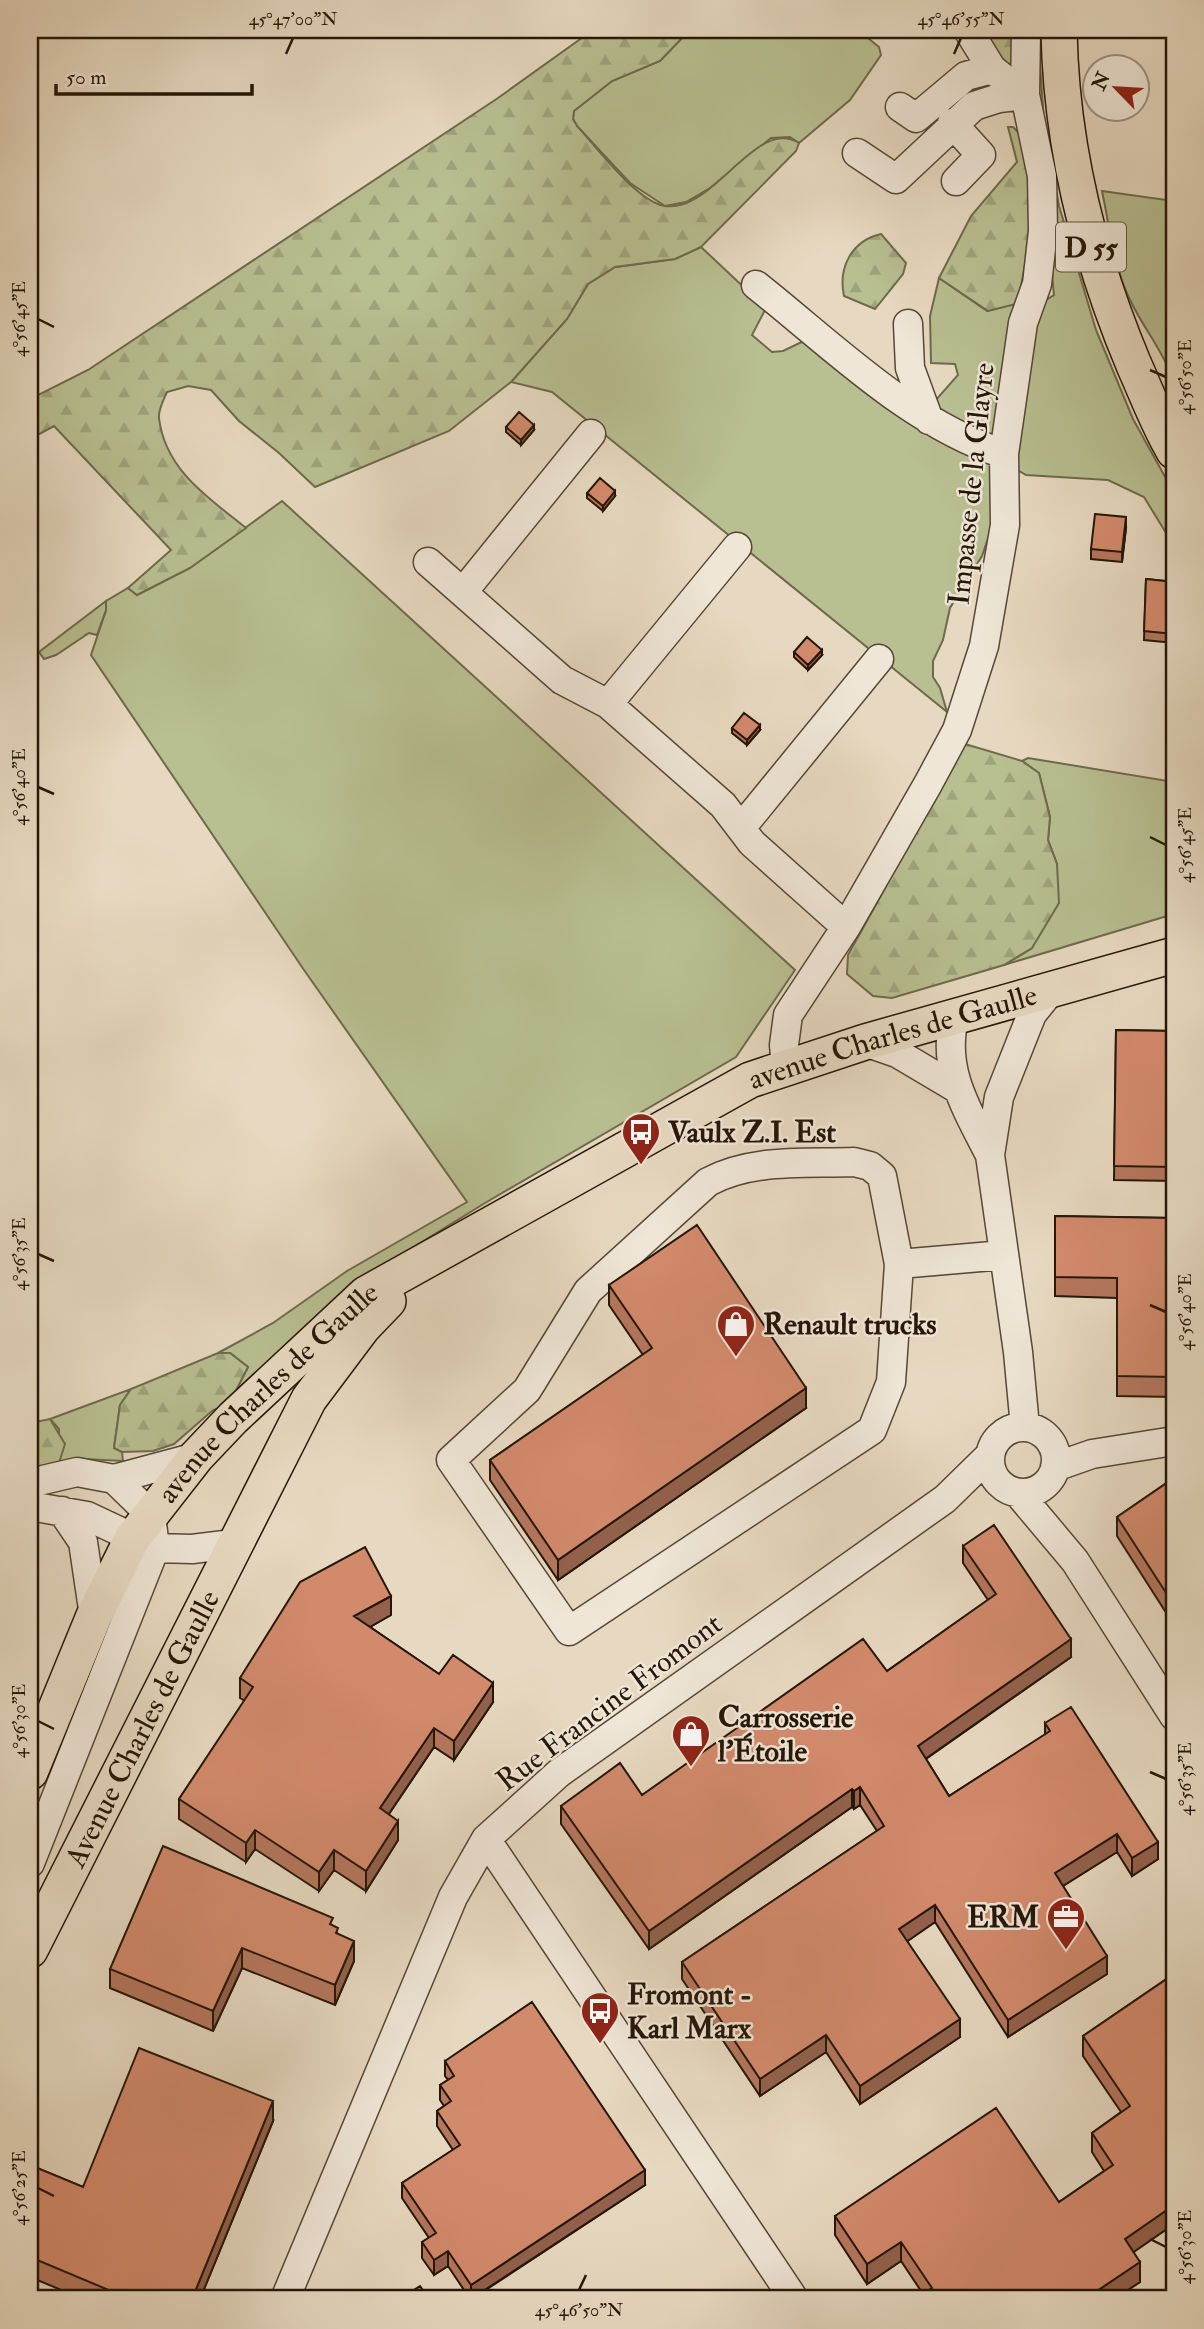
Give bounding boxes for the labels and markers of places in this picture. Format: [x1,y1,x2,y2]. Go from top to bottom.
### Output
bus stop icon: Vaulx Z.I. Est [620,1111,662,1166]
place label: Vaulx Z.I. Est [667,1114,836,1151]
shop icon: Renault trucks [715,1303,757,1358]
place label: Renault trucks [763,1306,937,1343]
place label: Carrosserie l'Étoile [717,1699,854,1770]
shop icon: Carrosserie l'Étoile [670,1713,712,1768]
office icon: ERM [1045,1896,1087,1951]
place label: ERM [967,1899,1039,1936]
place label: Fromont - Karl Marx [627,1976,752,2047]
bus stop icon: Fromont - Karl Marx [579,1990,621,2045]

